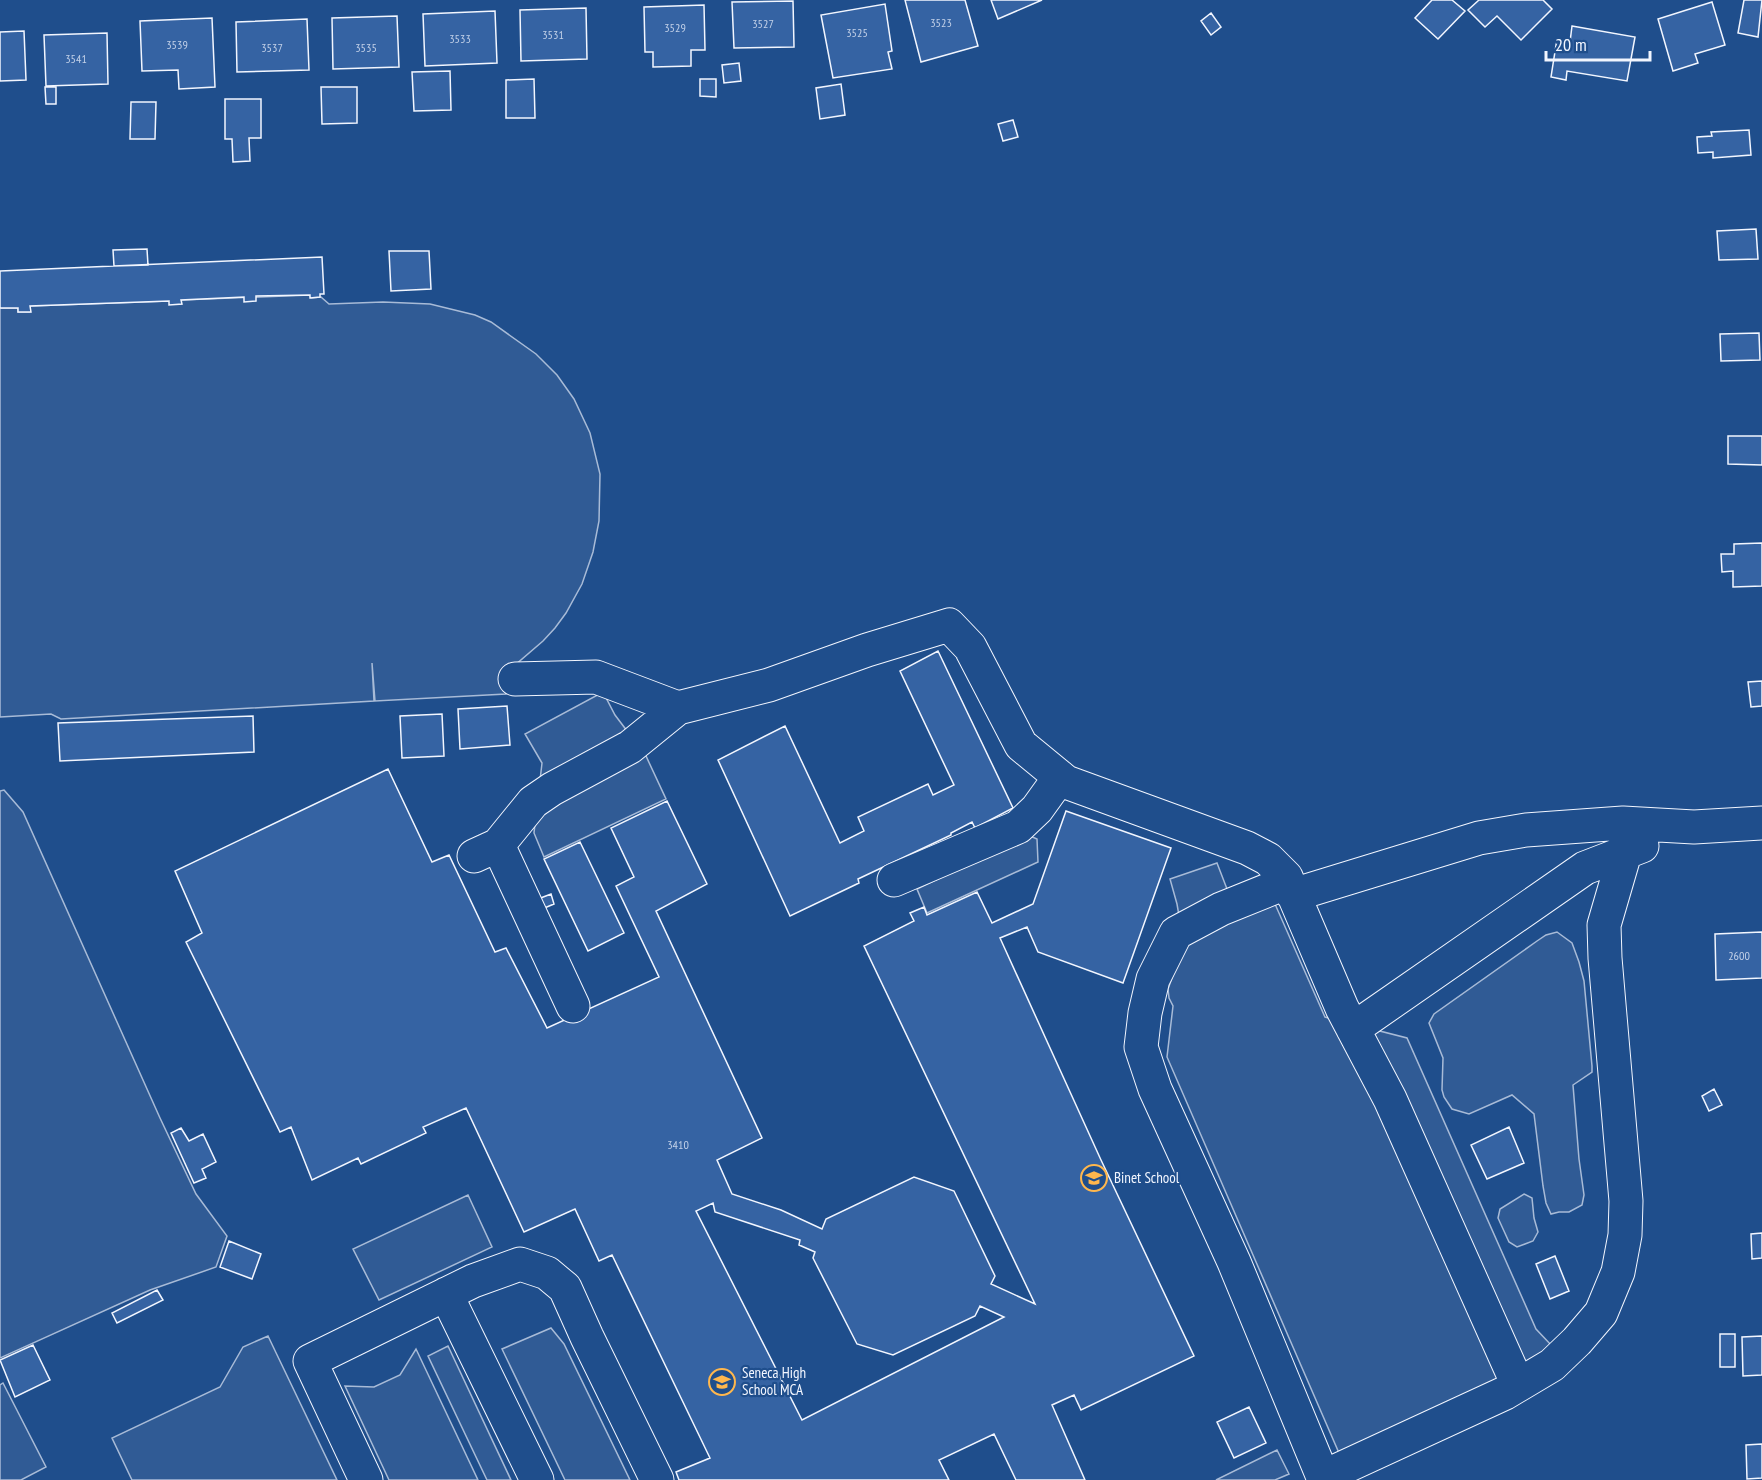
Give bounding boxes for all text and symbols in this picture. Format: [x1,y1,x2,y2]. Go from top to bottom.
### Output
house number: 3523 [930,15,952,30]
house number: 3527 [752,16,774,31]
house number: 3529 [664,20,686,35]
scale bar [1546,24,1650,62]
house number: 3525 [846,25,868,40]
house number: 3531 [542,27,564,42]
house number: 3533 [449,31,471,46]
text: 20 m [1555,33,1587,56]
house number: 3539 [166,37,188,52]
house number: 3537 [261,40,283,55]
house number: 3535 [355,40,377,55]
house number: 3541 [65,51,87,66]
house number: 2600 [1728,948,1750,963]
house number: 3410 [667,1137,689,1152]
school or university icon: Binet School [1079,1163,1109,1193]
place label: Binet School [1114,1168,1180,1187]
place label: Seneca High School MCA [742,1363,806,1399]
school or university icon: Seneca High School MCA [707,1367,737,1397]

